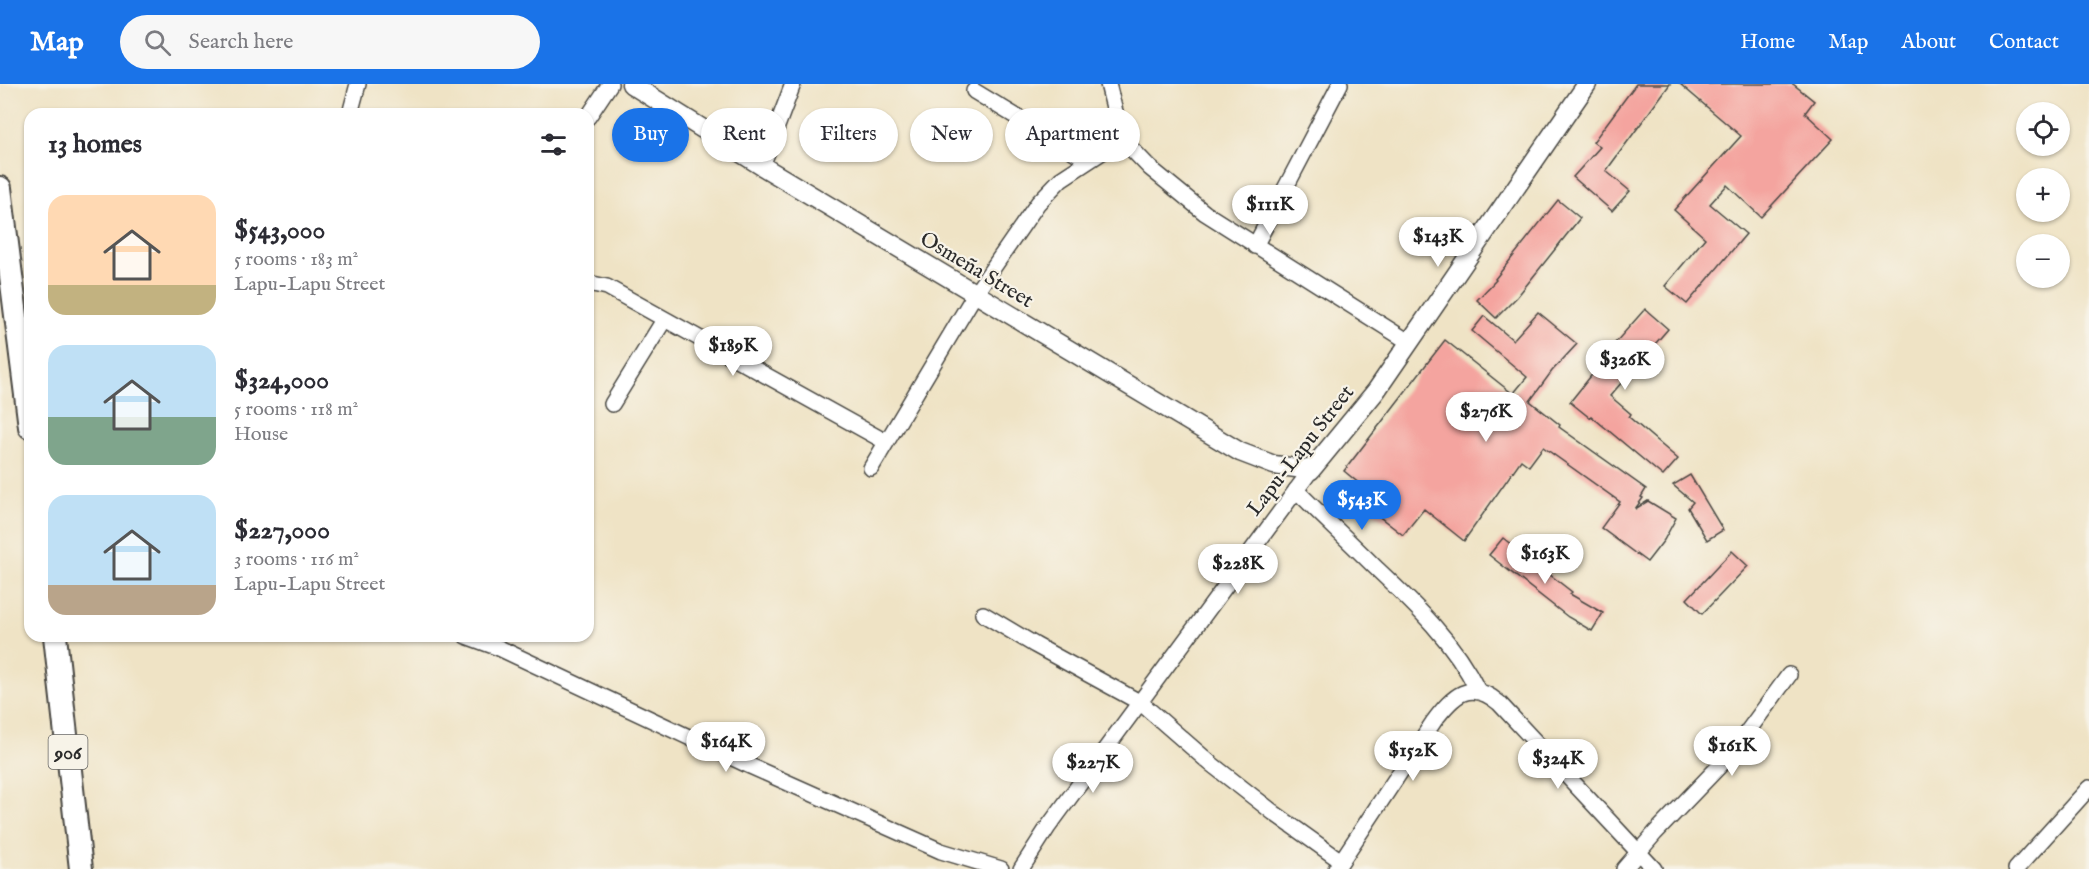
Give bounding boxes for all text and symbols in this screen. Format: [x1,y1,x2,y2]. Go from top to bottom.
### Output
search box [120,15,540,69]
text: Map [30,25,84,60]
icon: search [141,26,174,59]
text: Search here [189,28,293,56]
text: Home [1740,29,1795,56]
text: Map [1828,29,1868,56]
text: About [1901,29,1956,56]
text: Contact [1989,29,2059,56]
map controls [2016,102,2070,288]
button: locate [2016,102,2070,156]
chip: Buy [612,108,689,162]
chip: Rent [701,108,787,162]
chip: Filters [799,108,898,162]
chip: New [910,108,993,162]
chip: Apartment [1005,108,1140,162]
text: 13 homes [48,128,142,161]
icon: filters [537,128,570,161]
button: + [2016,168,2070,222]
pin: $111K [1228,185,1312,236]
text: $111K [1246,192,1294,217]
text: $543,000 [234,214,325,247]
pin: $143K [1396,217,1480,268]
icon: home [96,219,168,291]
text: $143K [1413,224,1463,249]
street label: Osmeña Street [915,226,1038,315]
button: − [2016,234,2070,288]
text: 5 rooms · 183 m² [234,247,358,272]
text: Lapu-Lapu Street [234,272,385,297]
pin: $189K [691,326,775,377]
text: $189K [708,333,758,358]
pin: $326K [1583,340,1667,391]
text: $326K [1600,347,1650,372]
text: $324,000 [234,364,329,397]
icon: home [96,369,168,441]
street label: Lapu-Lapu Street [1242,380,1361,522]
pin: $276K [1444,392,1528,443]
text: 5 rooms · 118 m² [234,397,358,422]
text: $276K [1460,399,1512,424]
text: House [234,422,288,447]
pin: $543K [1320,480,1404,531]
text: $543K [1337,487,1387,512]
text: $227,000 [234,514,330,547]
icon: home [96,519,168,591]
pin: $163K [1503,534,1587,585]
text: $163K [1521,541,1569,566]
pin: $228K [1196,544,1280,595]
text: 3 rooms · 116 m² [234,547,359,572]
text: $228K [1212,551,1264,576]
text: Lapu-Lapu Street [234,572,385,597]
pin: $164K [684,722,768,773]
pin: $161K [1690,726,1774,777]
text: $164K [700,729,752,754]
pin: $152K [1371,731,1455,782]
text: $161K [1708,733,1756,758]
road number: 906 [48,735,88,769]
text: $152K [1388,738,1438,763]
pin: $324K [1516,739,1600,790]
pin: $227K [1051,743,1135,794]
text: $324K [1532,746,1584,771]
text: $227K [1066,750,1120,775]

